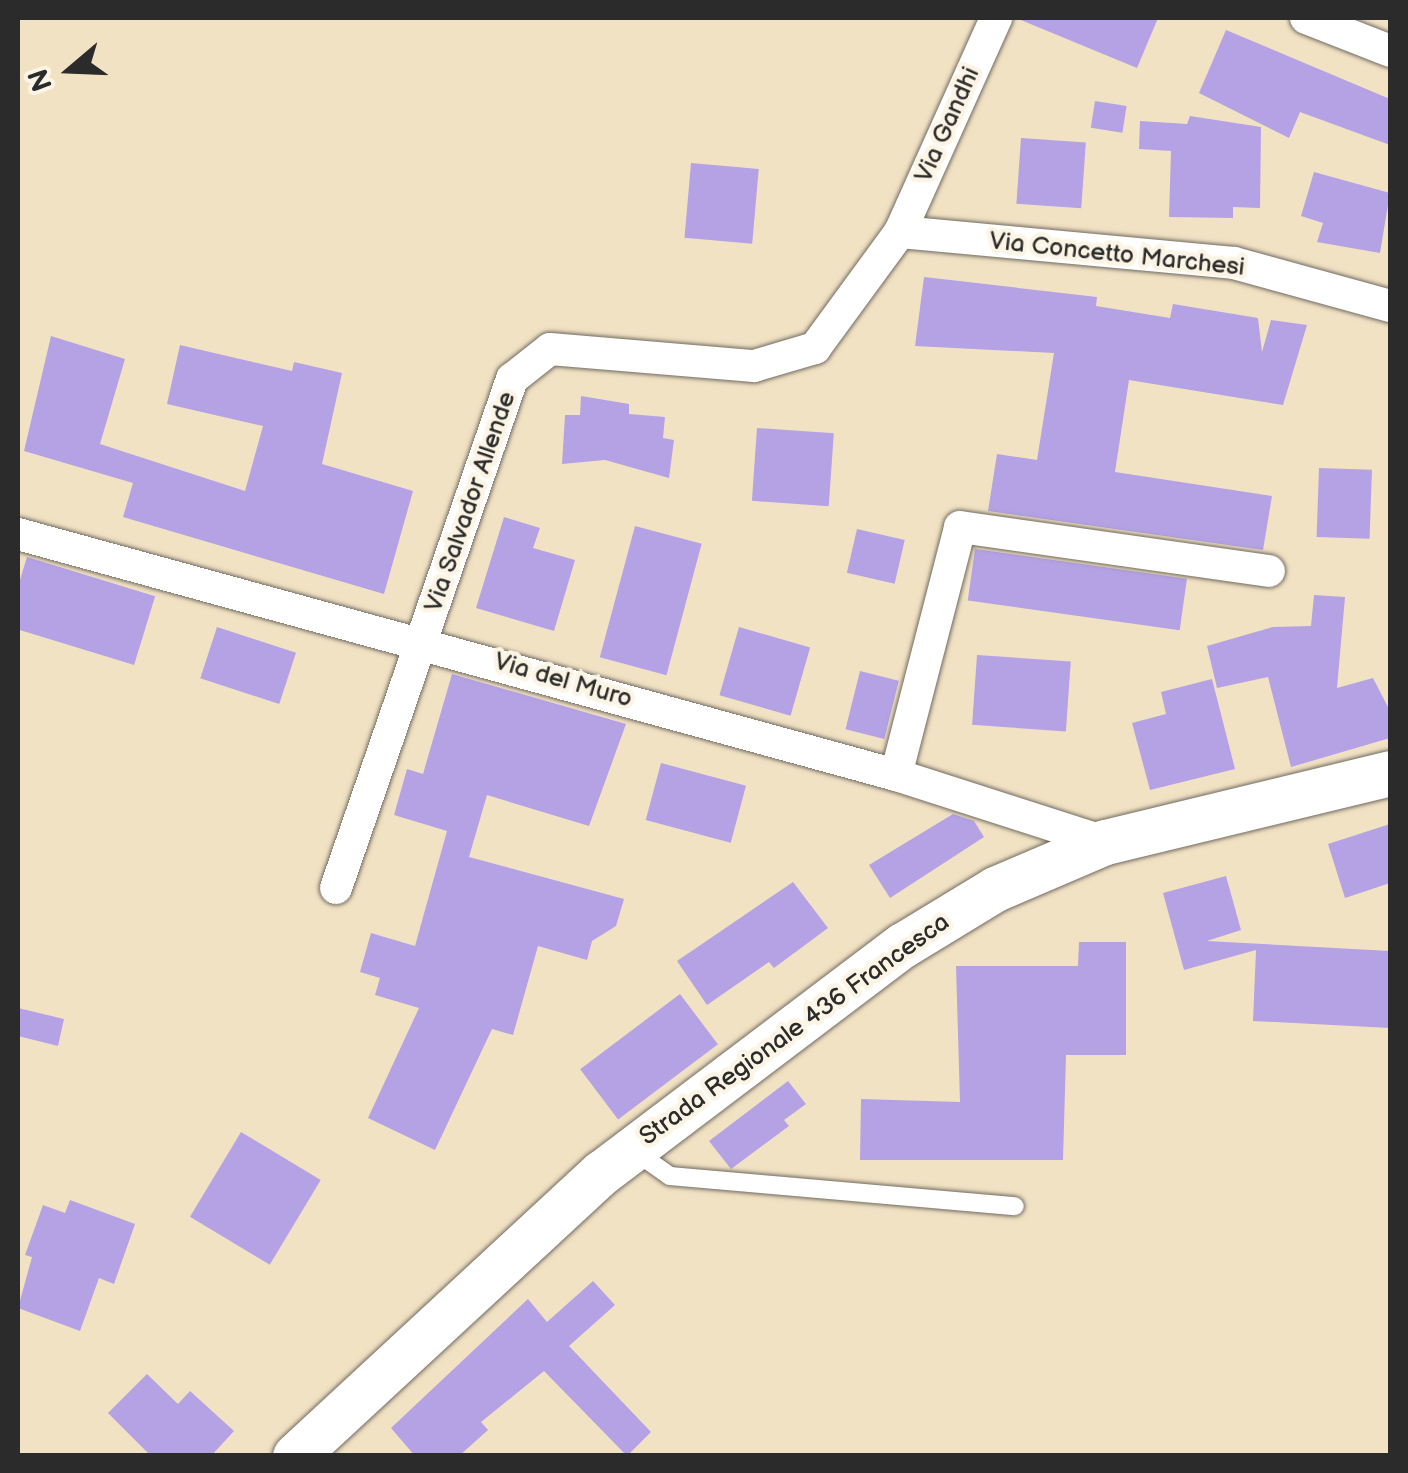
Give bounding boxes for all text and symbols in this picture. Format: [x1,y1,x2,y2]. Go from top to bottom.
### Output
north arrow [20,20,120,120]
street label: Via Gandhi [909,63,987,187]
text: N [22,65,60,95]
street label: Via Concetto Marchesi [988,227,1246,283]
street label: Via Salvador Allende [419,388,523,616]
street label: Via del Muro [491,647,635,715]
street label: Strada Regionale 436 Francesca [634,908,956,1152]

